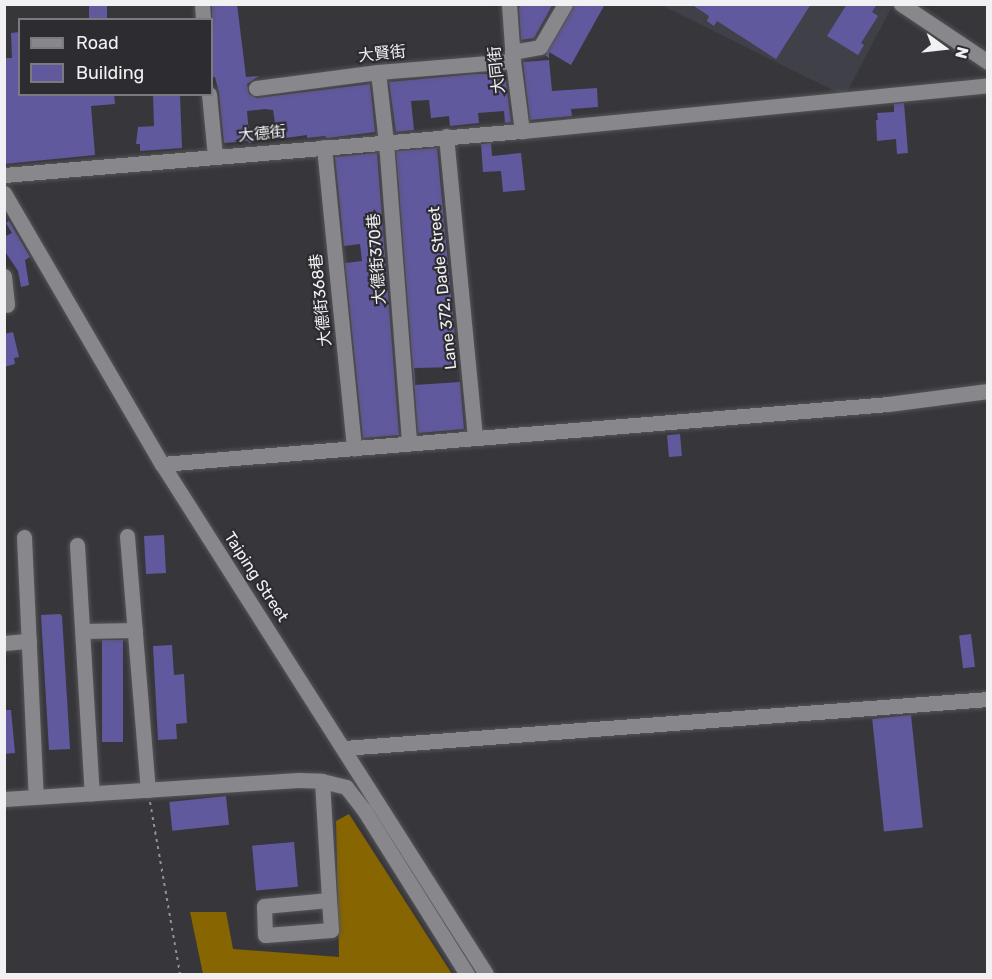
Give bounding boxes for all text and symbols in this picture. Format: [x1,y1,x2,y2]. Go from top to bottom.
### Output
legend [18,18,213,96]
north arrow [914,18,974,78]
text: Road [76,32,119,54]
street label: 大賢街 [357,42,407,66]
street label: 大同街 [485,45,509,95]
text: N [951,45,973,61]
text: Building [76,62,144,84]
street label: 大德街 [237,122,287,146]
street label: Lane 372, Dade Street [425,205,461,371]
street label: 大德街370巷 [364,212,390,306]
street label: 大德街368巷 [307,253,335,347]
street label: Taiping Street [220,528,292,626]

